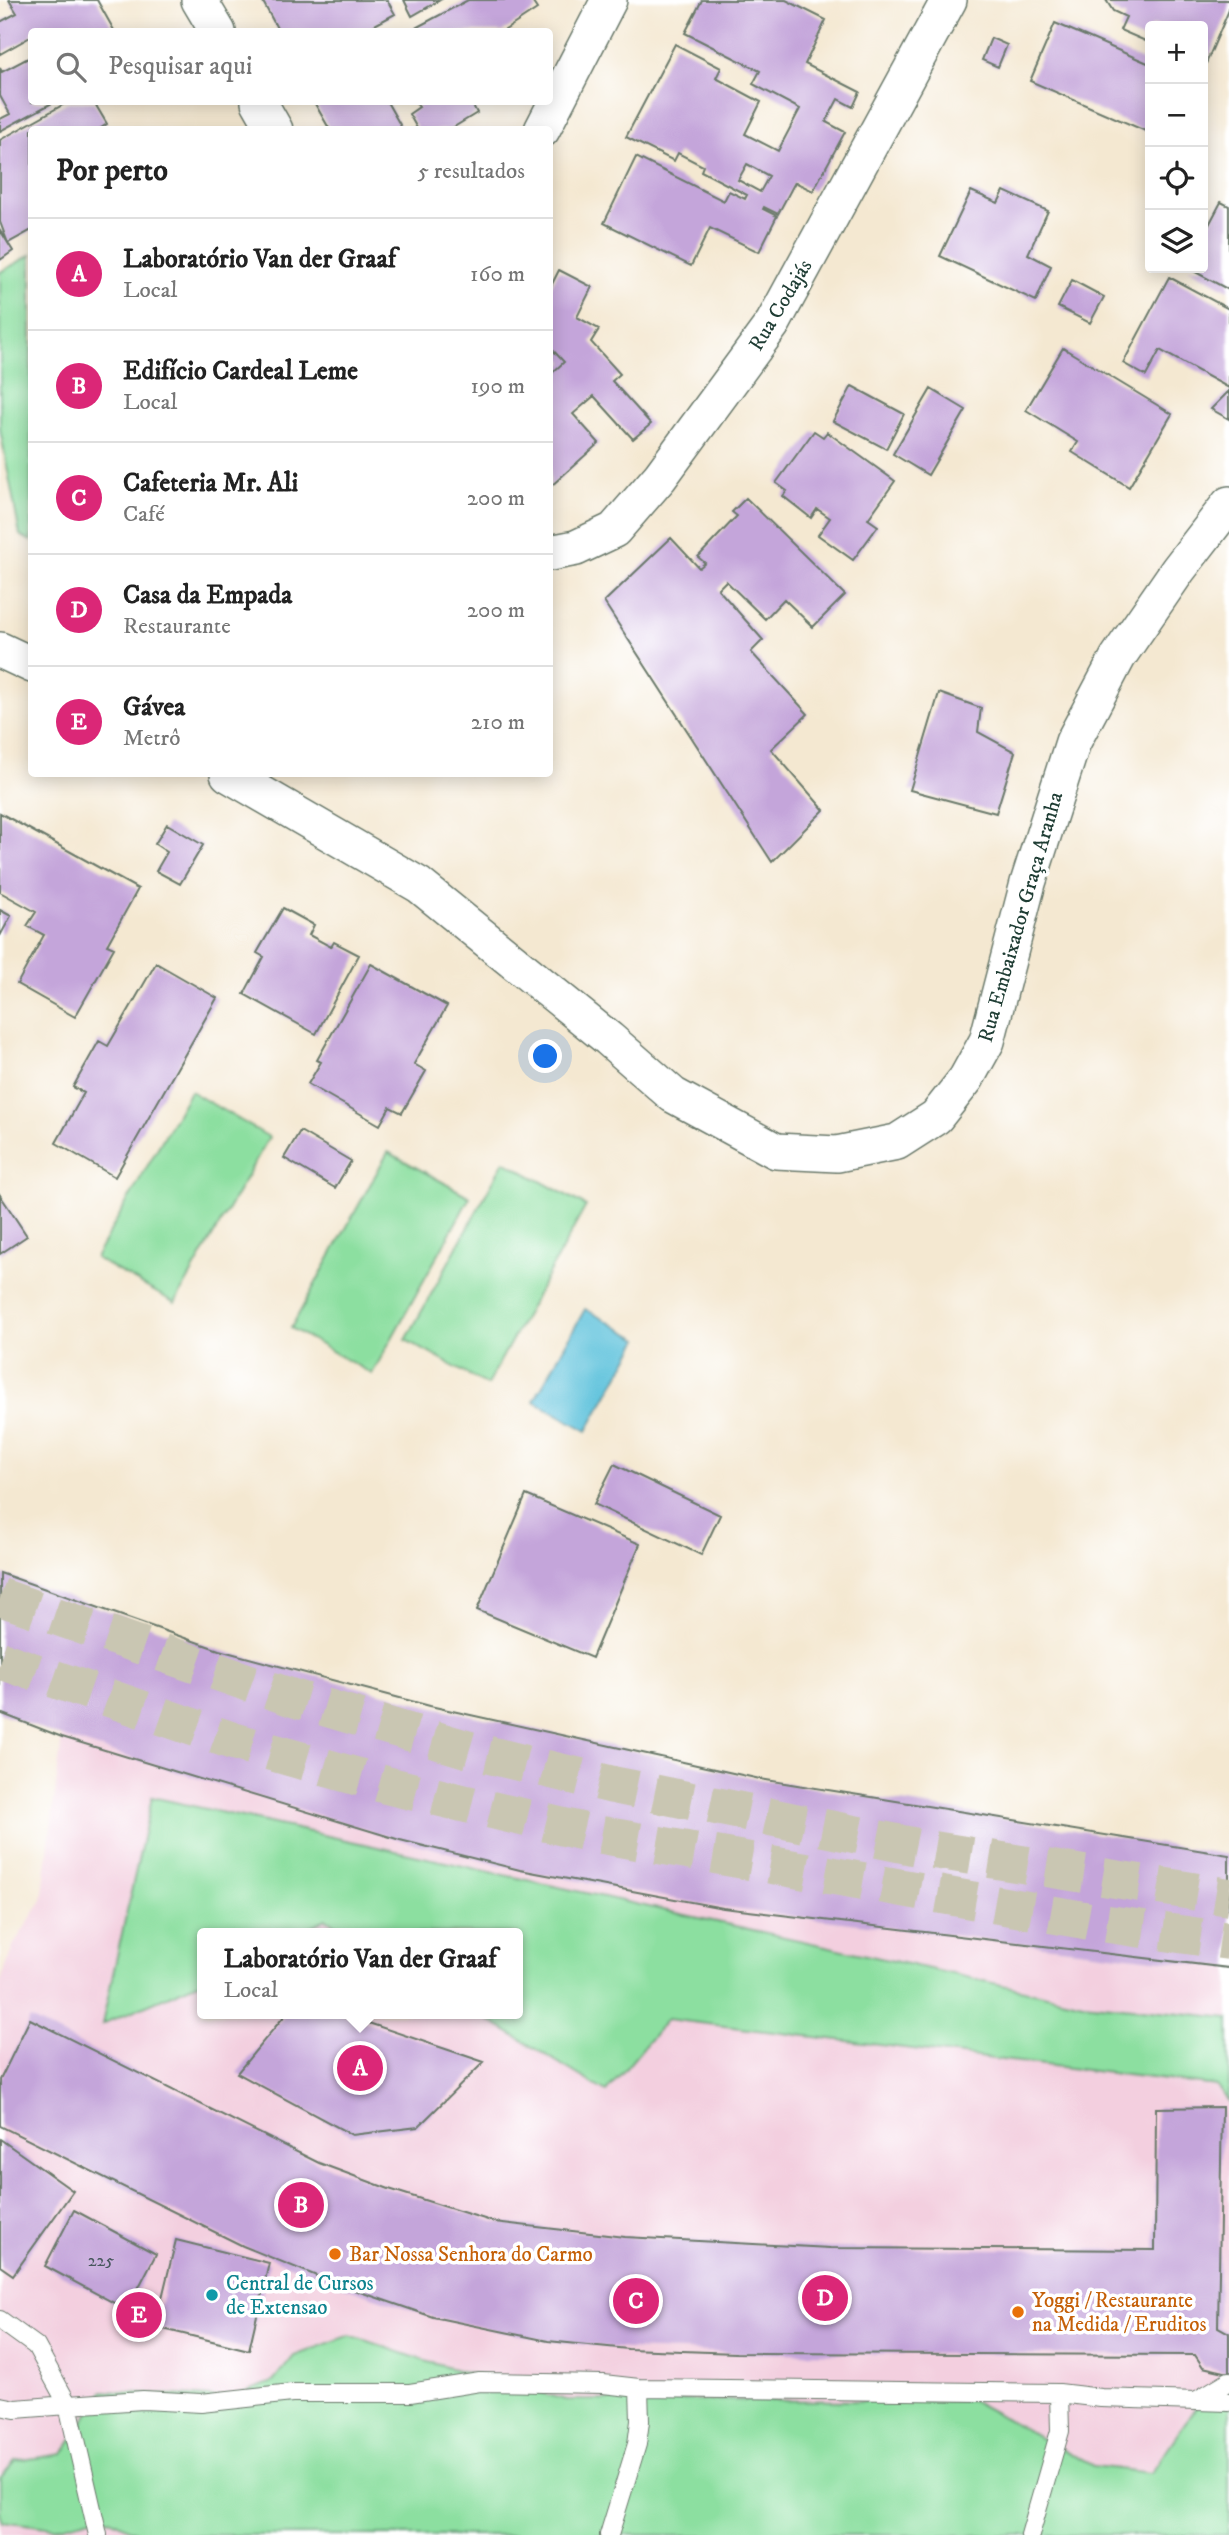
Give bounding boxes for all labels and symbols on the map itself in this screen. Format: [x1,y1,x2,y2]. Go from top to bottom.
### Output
street label: Rua Codajás [743,255,818,356]
street label: Rua Embaixador Graça Aranha [973,789,1069,1046]
your location [528,1039,562,1073]
pin: A [337,2042,383,2094]
pin: B [278,2179,324,2231]
place label: Bar Nossa Senhora do Carmo [349,2242,593,2268]
marker: Bar Nossa Senhora do Carmo [327,2246,343,2262]
house number: 225 [88,2250,114,2272]
place label: Central de Cursos de Extensao [226,2271,374,2321]
pin: D [802,2272,848,2324]
pin: C [613,2275,659,2327]
marker: Central de Cursos de Extensao [204,2287,220,2303]
place label: Yoggi / Restaurante na Medida / Eruditos [1032,2288,1207,2338]
pin: E [116,2289,162,2341]
marker: Yoggi / Restaurante na Medida / Eruditos [1010,2304,1026,2320]

